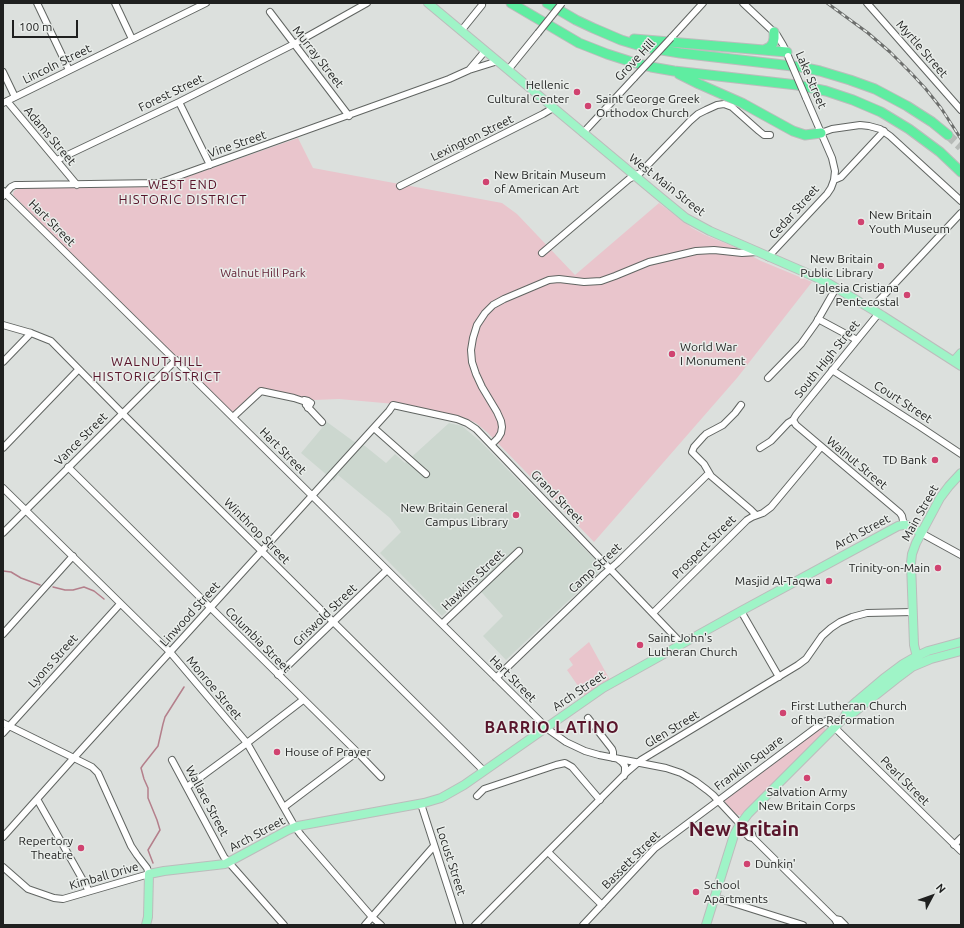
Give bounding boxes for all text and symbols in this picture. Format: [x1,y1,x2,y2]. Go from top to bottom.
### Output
scale bar [14,12,80,38]
street label: Myrtle Street [893,17,951,81]
text: 100 m [19,20,52,33]
street label: Murray Street [289,23,347,91]
street label: Grove Hill [612,36,658,84]
street label: Lincoln Street [20,41,94,87]
street label: Lake Street [792,49,830,111]
street label: Forest Street [136,71,206,115]
place label: Hellenic Cultural Center [487,78,569,106]
marker: Hellenic Cultural Center [572,87,582,97]
place label: Saint George Greek Orthodox Church [596,92,700,120]
marker: Saint George Greek Orthodox Church [583,101,593,111]
street label: Adams Street [21,103,79,169]
street label: Lexington Street [428,112,516,164]
street label: Vine Street [206,127,268,161]
street label: West Main Street [626,151,708,219]
place label: New Britain Museum of American Art [494,168,606,196]
district label: WEST END HISTORIC DISTRICT [118,177,248,208]
marker: New Britain Museum of American Art [481,177,491,187]
street label: Cedar Street [766,182,822,242]
street label: Hart Street [26,197,78,249]
place label: New Britain Youth Museum [869,208,950,236]
marker: New Britain Youth Museum [856,217,866,227]
place label: New Britain Public Library [800,252,873,280]
marker: New Britain Public Library [876,261,886,271]
park label: Walnut Hill Park [220,266,306,280]
place label: Iglesia Cristiana Pentecostal [815,281,899,309]
marker: Iglesia Cristiana Pentecostal [902,290,912,300]
street label: South High Street [791,317,863,401]
place label: World War I Monument [680,340,746,368]
marker: World War I Monument [667,349,677,359]
district label: WALNUT HILL HISTORIC DISTRICT [92,354,222,385]
street label: Court Street [871,378,935,426]
street label: Vance Street [52,410,110,468]
street label: Hart Street [257,425,309,477]
street label: Walnut Street [824,433,890,493]
place label: TD Bank [882,453,927,467]
marker: TD Bank [930,455,940,465]
street label: Grand Street [528,467,586,527]
street label: Main Street [899,482,941,544]
street label: Winthrop Street [221,495,293,567]
place label: New Britain General Campus Library [400,501,508,529]
marker: New Britain General Campus Library [511,510,521,520]
street label: Arch Street [832,511,892,553]
street label: Prospect Street [669,512,739,582]
street label: Camp Street [566,540,624,596]
street label: Hawkins Street [439,547,507,613]
place label: Trinity-on-Main [849,561,930,575]
marker: Trinity-on-Main [933,563,943,573]
place label: Masjid Al-Taqwa [735,574,821,588]
marker: Masjid Al-Taqwa [824,576,834,586]
street label: Linwood Street [157,579,223,649]
street label: Griswold Street [290,581,360,649]
street label: Columbia Street [222,604,294,676]
street label: Lyons Street [25,631,81,691]
place label: Saint John's Lutheran Church [648,631,737,659]
marker: Saint John's Lutheran Church [635,640,645,650]
street label: Monroe Street [183,653,245,723]
street label: Hart Street [487,653,539,705]
street label: Arch Street [550,668,608,714]
place label: First Lutheran Church of the Reformation [791,699,907,727]
street label: Glen Street [642,707,702,751]
marker: First Lutheran Church of the Reformation [778,708,788,718]
district label: BARRIO LATINO [484,718,620,738]
street label: Franklin Square [712,732,786,794]
place label: House of Prayer [285,745,371,759]
marker: House of Prayer [272,747,282,757]
street label: Pearl Street [877,753,933,809]
street label: Wallace Street [182,763,232,839]
marker: Salvation Army New Britain Corps [802,773,812,783]
place label: Salvation Army New Britain Corps [759,785,855,813]
street label: Arch Street [227,813,287,855]
district label: New Britain [689,817,799,841]
street label: Locust Street [433,825,469,897]
street label: Bassett Street [599,828,663,892]
place label: Repertory Theatre [18,834,73,862]
marker: Repertory Theatre [76,843,86,853]
place label: Dunkin' [755,857,796,871]
street label: Kimball Drive [68,859,140,893]
marker: Dunkin' [742,859,752,869]
north arrow [912,876,952,916]
place label: School Apartments [704,878,768,906]
text: N [934,881,948,895]
marker: School Apartments [691,887,701,897]

